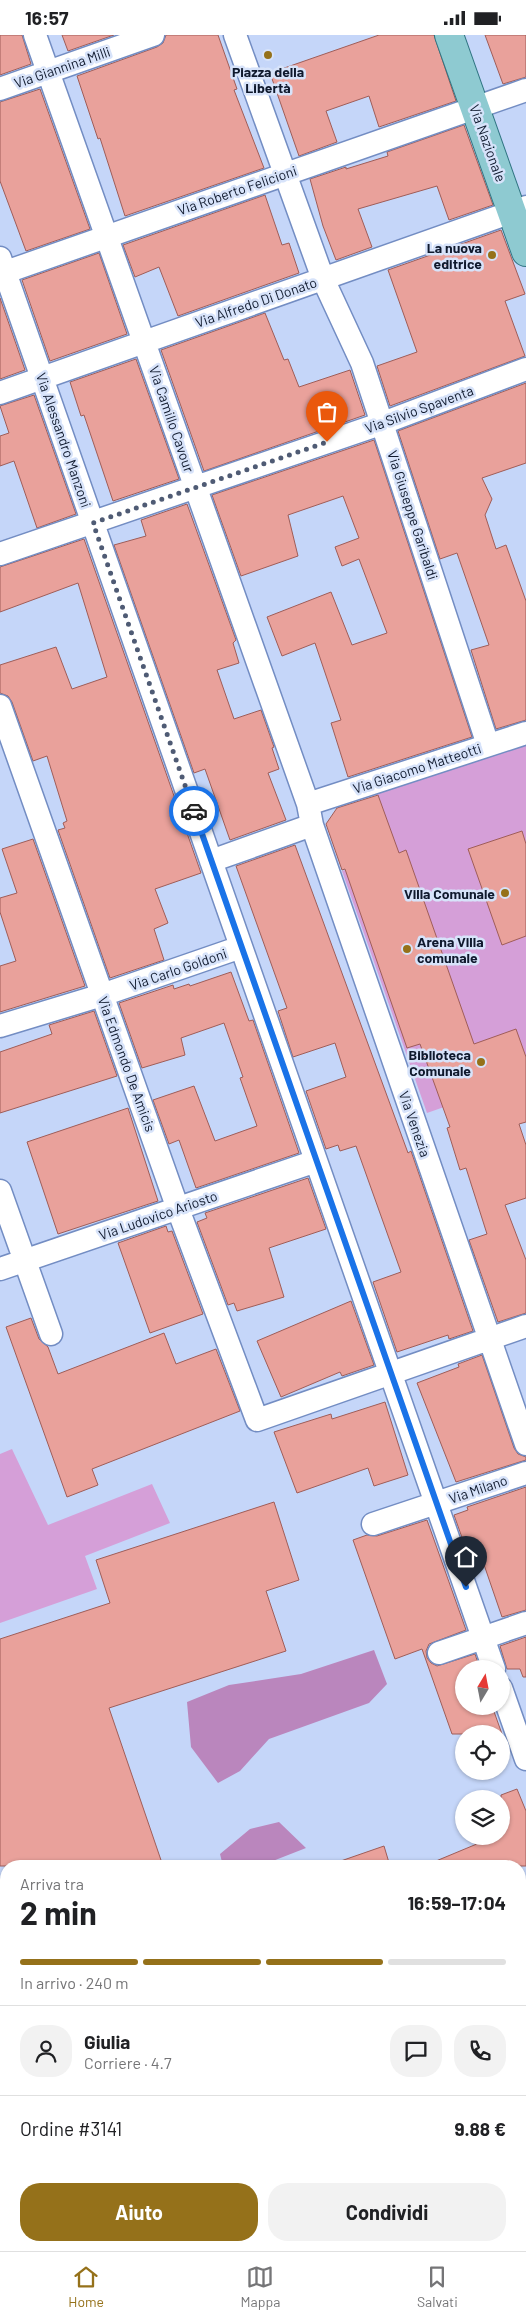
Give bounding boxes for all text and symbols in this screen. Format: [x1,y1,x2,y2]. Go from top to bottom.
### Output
text: 16:57 [25,6,69,29]
street label: Via Giannina Milli [12,43,112,91]
marker: Piazza della Libertà [262,49,274,61]
place label: Piazza della Libertà [232,63,304,96]
street label: Via Nazionale [466,102,510,184]
street label: Via Roberto Felicioni [175,162,299,218]
place label: La nuova editrice [427,239,482,272]
marker: La nuova editrice [486,249,498,261]
street label: Via Alfredo Di Donato [193,273,319,331]
street label: Via Camillo Cavour [146,364,198,474]
street label: Via Alessandro Manzoni [33,370,95,510]
street label: Via Silvio Spaventa [363,382,475,436]
pin [306,391,348,442]
icon: bag [313,398,341,426]
street label: Via Giuseppe Garibaldi [384,448,442,582]
street label: Via Giacomo Matteotti [351,739,483,797]
courier [169,786,219,836]
icon: car [180,797,208,825]
place label: Villa Comunale [404,885,495,902]
marker: Villa Comunale [499,887,511,899]
place label: Arena Villa comunale [417,933,484,966]
marker: Arena Villa comunale [401,943,413,955]
street label: Via Carlo Goldoni [127,944,229,994]
street label: Via Edmondo De Amicis [95,994,159,1134]
place label: Biblioteca Comunale [408,1046,471,1079]
marker: Biblioteca Comunale [475,1056,487,1068]
street label: Via Venezia [396,1089,434,1159]
street label: Via Ludovico Ariosto [97,1187,219,1243]
street label: Via Milano [446,1471,510,1507]
pin [445,1536,487,1587]
icon: home [452,1543,480,1571]
north arrow [455,1660,510,1715]
map controls [455,1660,510,1845]
button: locate [455,1725,510,1780]
button: layers [455,1790,510,1845]
text: Arriva tra [20,1874,84,1893]
text: 16:59–17:04 [407,1891,506,1914]
text: 2 min [20,1893,97,1931]
text: In arrivo · 240 m [20,1973,129,1992]
button: person [20,2025,72,2077]
button: chat [390,2025,442,2077]
button: phone [454,2025,506,2077]
text: Giulia [84,2030,130,2053]
text: Corriere · 4.7 [84,2053,172,2072]
text: Ordine #3141 [20,2117,122,2140]
text: 9.88 € [454,2117,506,2140]
button: Aiuto [20,2183,258,2241]
button: Condividi [268,2183,506,2241]
tab: Home [68,2263,104,2310]
tab: Mappa [241,2263,280,2310]
tab: Salvati [417,2263,458,2310]

